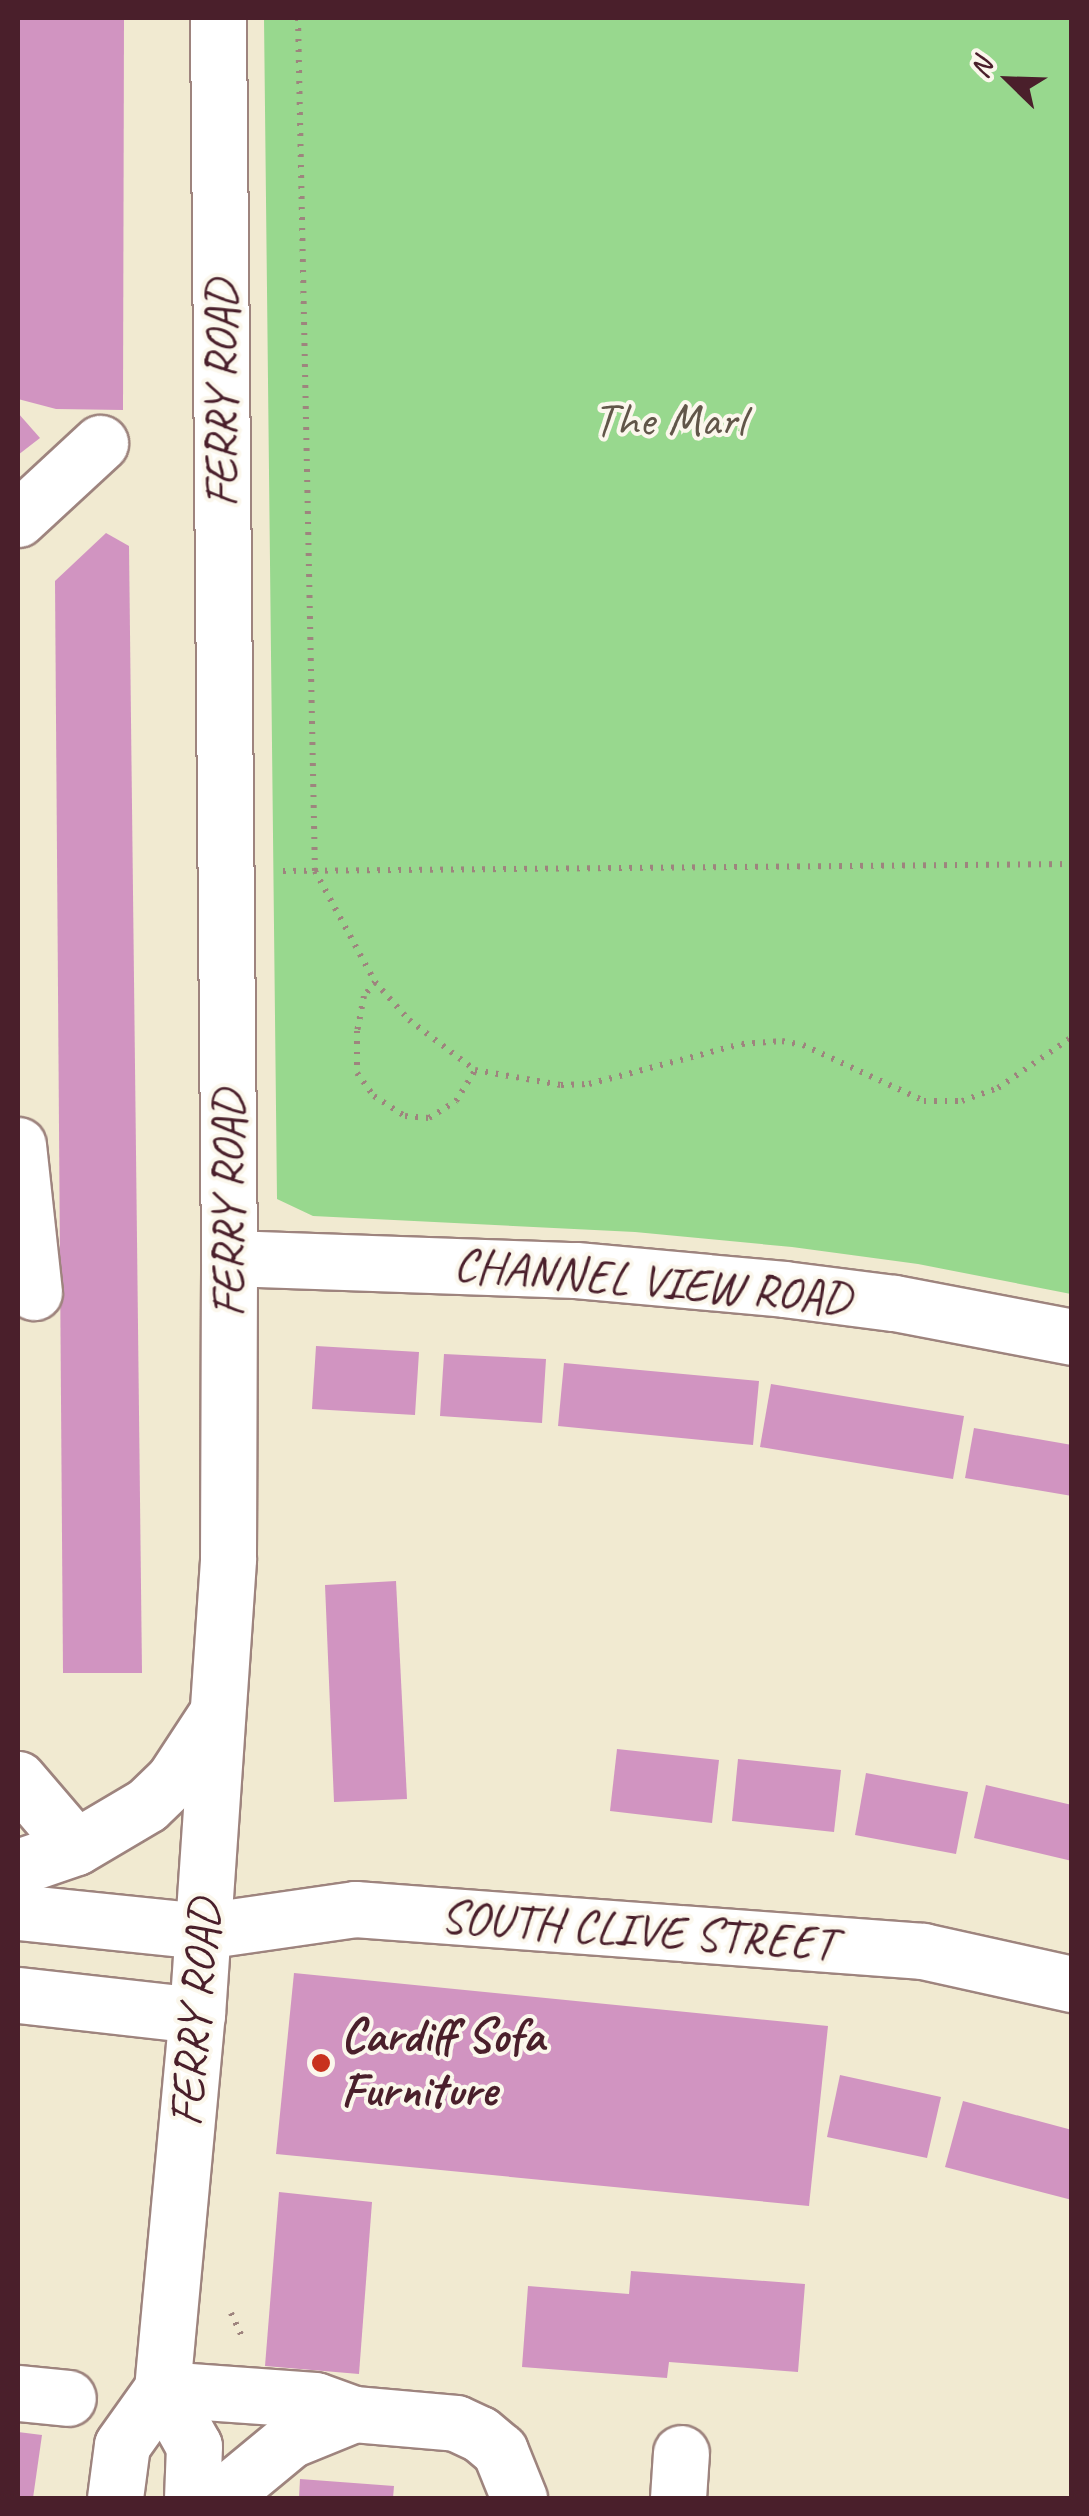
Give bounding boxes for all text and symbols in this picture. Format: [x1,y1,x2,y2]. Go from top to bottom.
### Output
north arrow [959,30,1059,130]
text: N [961,53,1000,83]
street label: FERRY ROAD [192,279,250,509]
park label: The Marl [592,391,746,449]
street label: FERRY ROAD [199,1089,257,1319]
street label: CHANNEL VIEW ROAD [449,1235,855,1327]
street label: SOUTH CLIVE STREET [438,1887,838,1973]
street label: FERRY ROAD [156,1896,234,2130]
place label: Cardiff Sofa Furniture [341,2006,542,2119]
marker: Cardiff Sofa Furniture [310,2052,332,2074]

